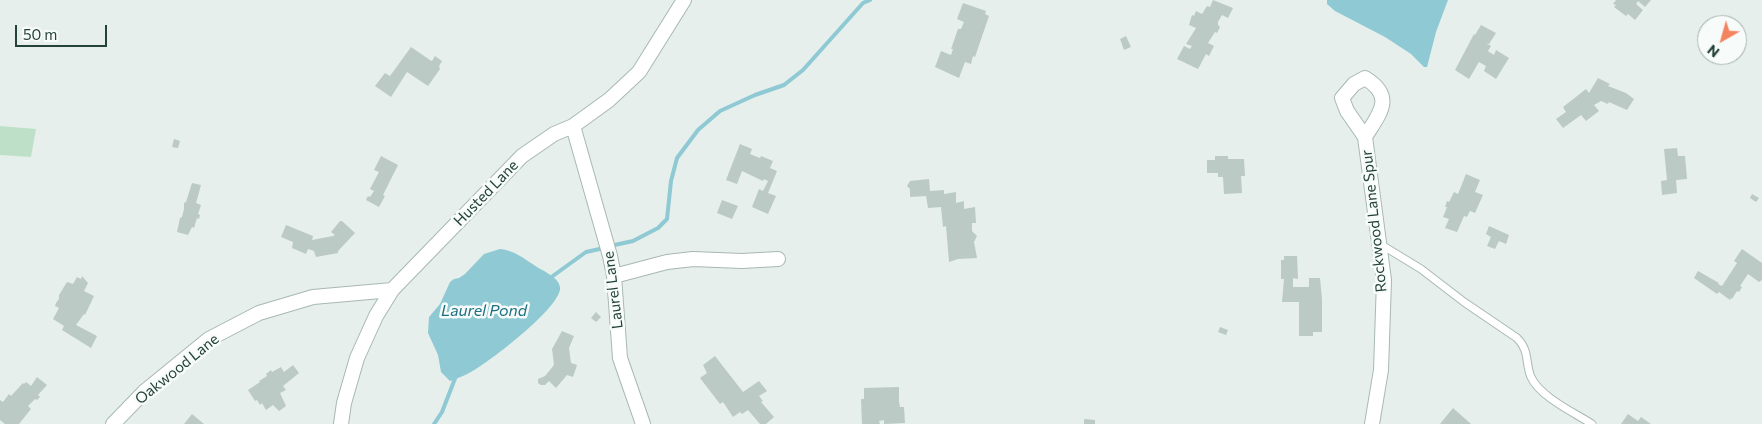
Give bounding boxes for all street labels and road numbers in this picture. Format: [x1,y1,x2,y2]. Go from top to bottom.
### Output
street label: Rockwood Lane Spur [1358,149,1390,293]
street label: Husted Lane [450,156,522,230]
street label: Laurel Lane [599,250,627,330]
street label: Oakwood Lane [132,330,222,408]

